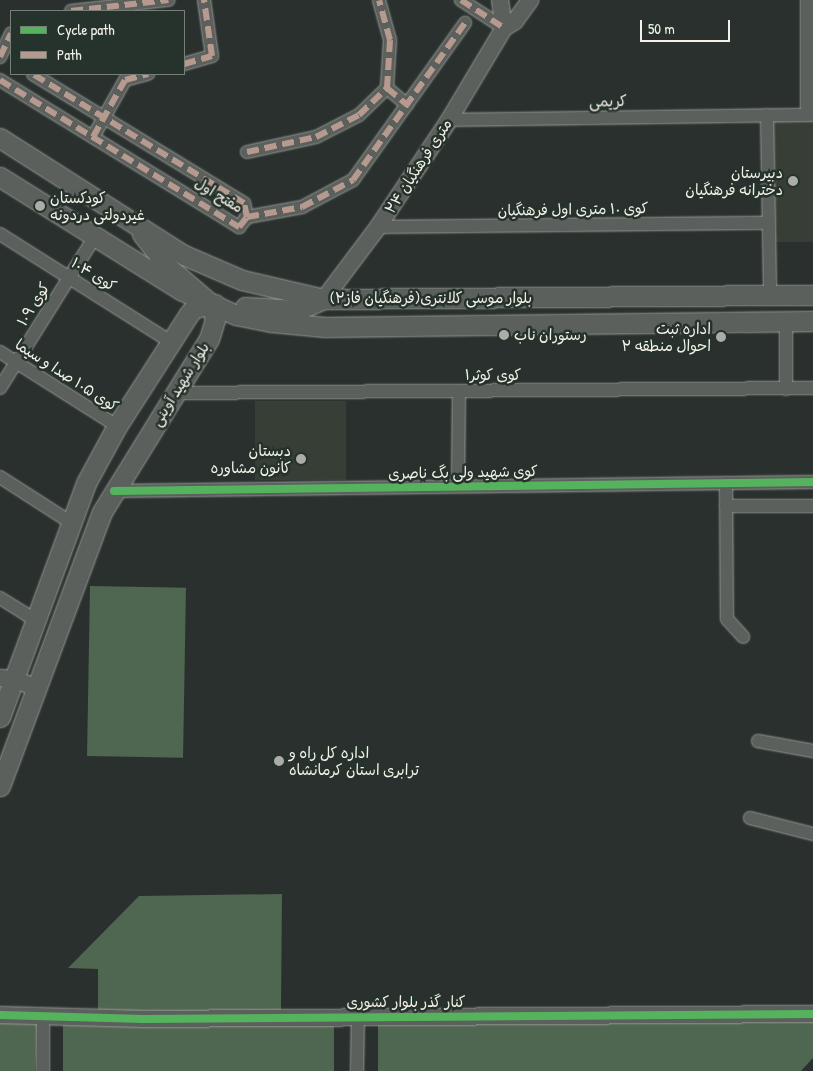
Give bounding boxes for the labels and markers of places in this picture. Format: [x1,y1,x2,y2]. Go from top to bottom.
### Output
place label: دبیرستان دخترانه فرهنگیان [685,163,783,198]
marker: دبیرستان دخترانه فرهنگیان [787,175,799,187]
place label: کودکستان غیردولتی دردونه [50,188,145,223]
marker: کودکستان غیردولتی دردونه [34,200,46,212]
place label: اداره ثبت احوال منطقه ۲ [621,319,711,354]
place label: رستوران ناب [514,326,587,344]
marker: رستوران ناب [498,329,510,341]
marker: اداره ثبت احوال منطقه ۲ [715,331,727,343]
place label: دبستان کانون مشاوره [211,441,291,476]
marker: دبستان کانون مشاوره [295,453,307,465]
place label: اداره کل راه و ترابری استان کرمانشاه [289,743,419,778]
marker: اداره کل راه و ترابری استان کرمانشاه [273,755,285,767]

